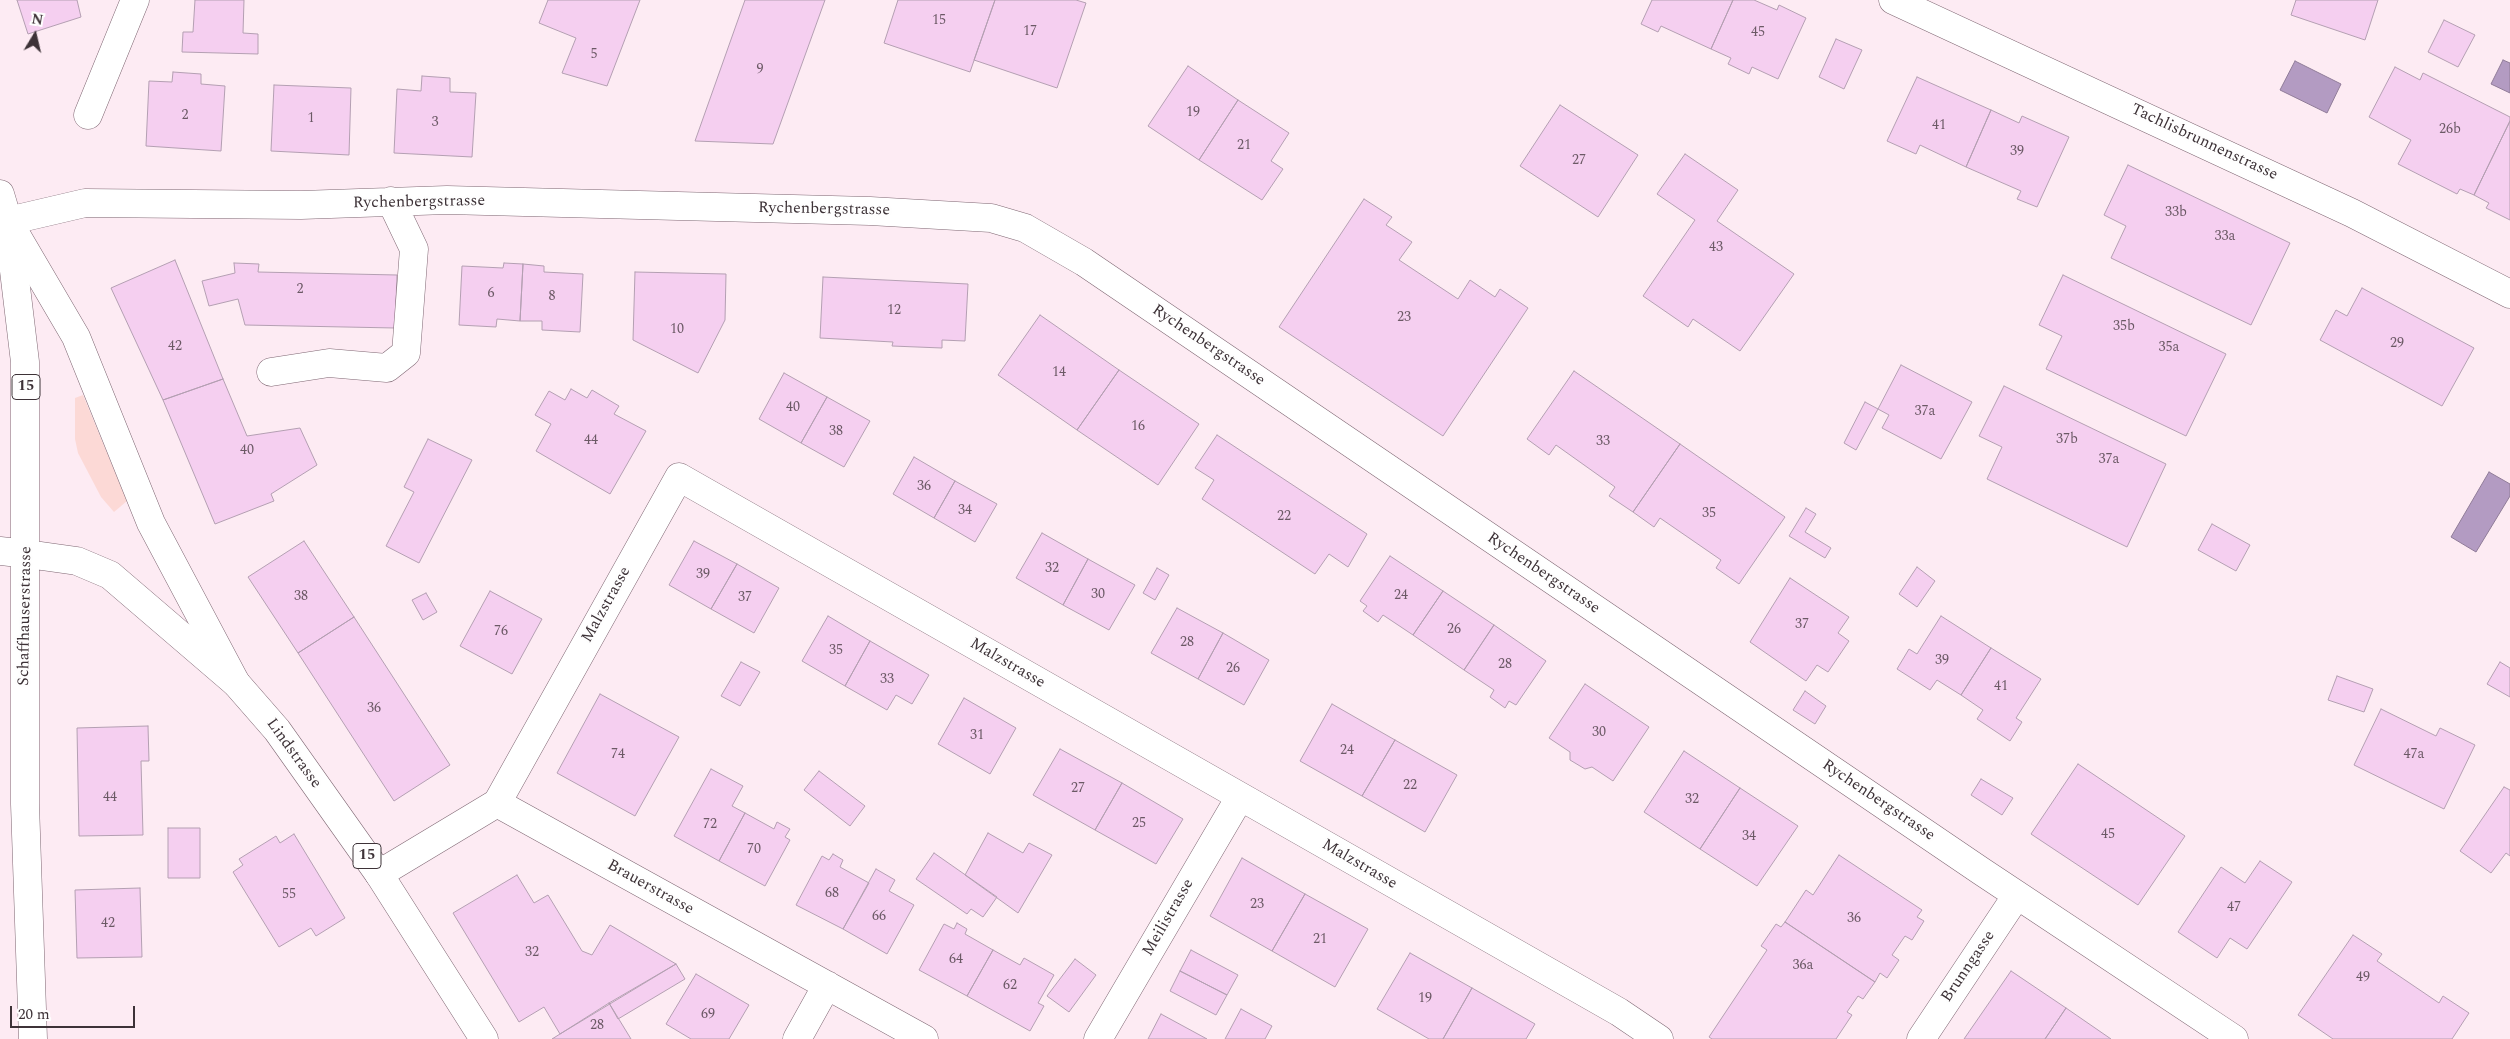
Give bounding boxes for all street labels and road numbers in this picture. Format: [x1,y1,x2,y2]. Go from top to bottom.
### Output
street label: Tachlisbrunnenstrasse [2128,101,2280,185]
street label: Rychenbergstrasse [353,192,485,214]
street label: Rychenbergstrasse [758,199,890,221]
street label: Rychenbergstrasse [1148,301,1268,391]
road number: 15 [12,374,40,400]
street label: Rychenbergstrasse [1483,529,1603,619]
street label: Schaffhauserstrasse [15,546,37,686]
street label: Malzstrasse [578,564,636,646]
street label: Malzstrasse [966,635,1048,693]
street label: Lindstrasse [261,715,325,793]
street label: Rychenbergstrasse [1818,756,1938,846]
street label: Malzstrasse [1318,836,1400,894]
road number: 15 [353,844,381,868]
street label: Brauerstrasse [603,856,697,920]
street label: Meilistrasse [1139,876,1199,960]
street label: Brunngasse [1938,928,2000,1006]

